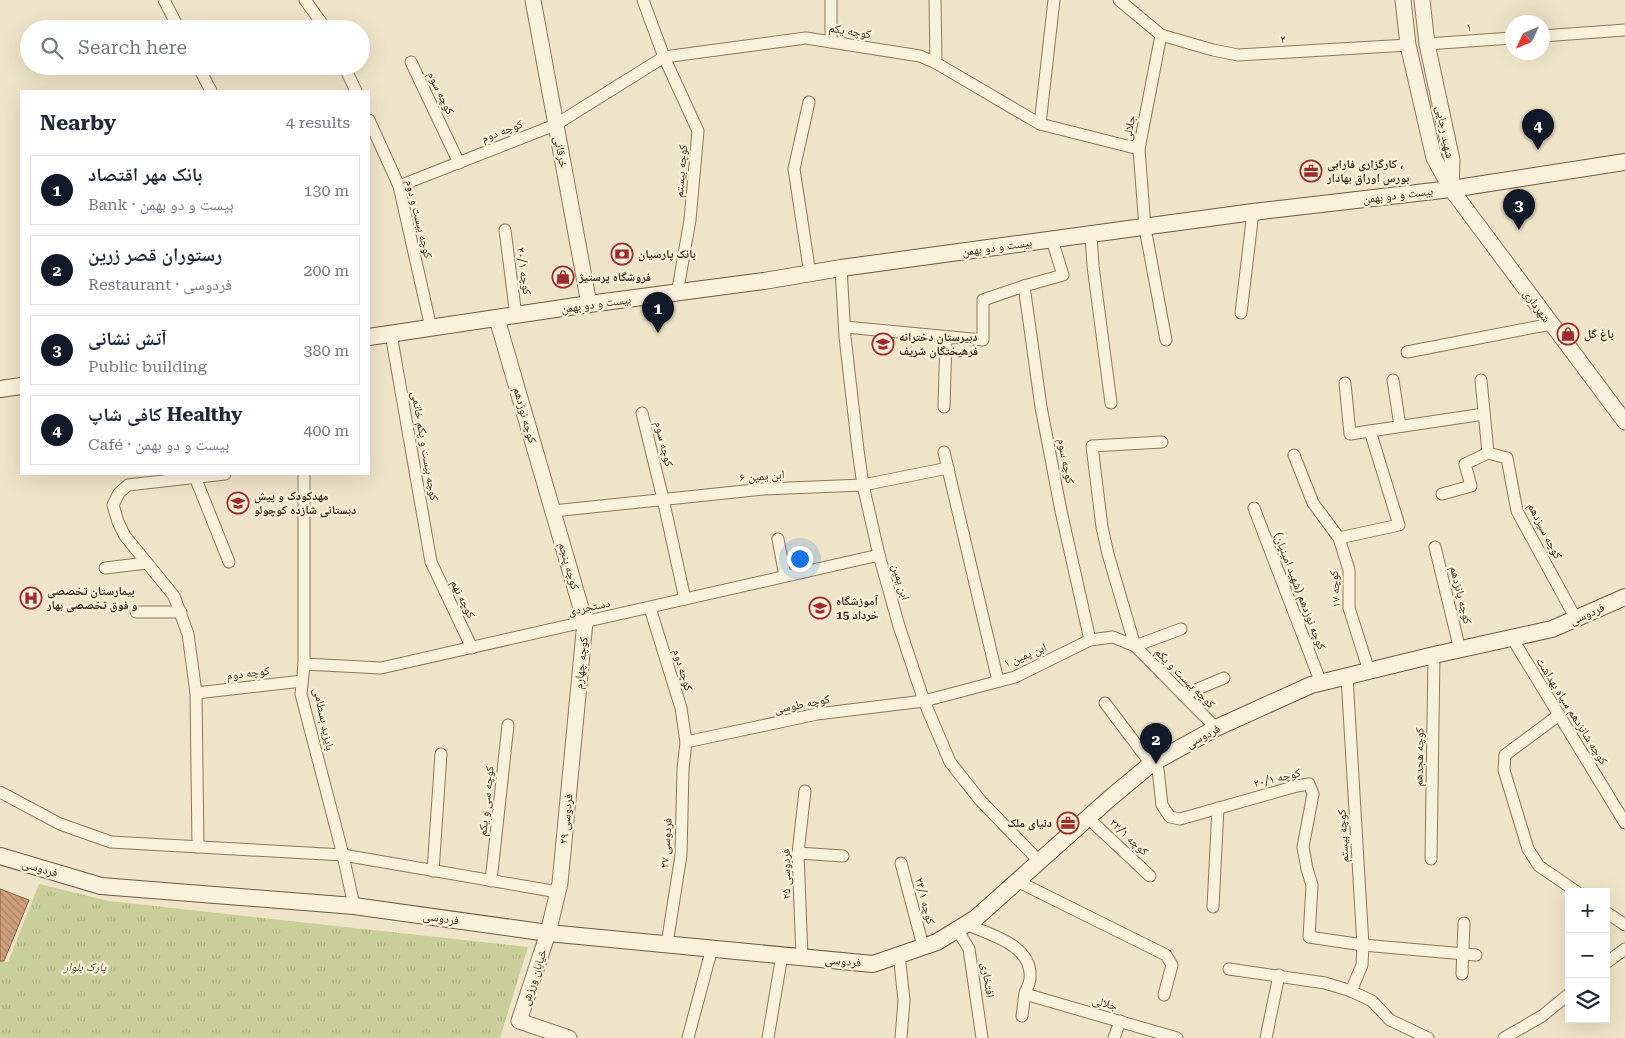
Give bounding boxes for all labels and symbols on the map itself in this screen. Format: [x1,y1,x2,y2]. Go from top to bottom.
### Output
north arrow [1505,15,1550,60]
street label: ۱ [1466,20,1472,34]
street label: کوچه یکم [828,21,872,42]
street label: ۲ [1280,32,1286,46]
street label: کوچه سوم [424,69,457,117]
street label: شهید رجایی [1433,105,1457,160]
pin: 4 [1522,109,1554,150]
street label: جلالی [1120,114,1138,142]
street label: کوچه دوم [479,117,525,146]
street label: خرقانی [551,135,571,169]
street label: کوچه بیستم [672,144,691,198]
place label: کارگزاری فارابی ، بورس اوراق بهادار [1326,157,1409,186]
office icon: کارگزاری فارابی ، بورس اوراق بهادار [1299,159,1323,183]
street label: کوچه بیست و دوم [402,178,435,260]
street label: بیست و دو بهمن [1362,184,1434,207]
pin: 3 [1503,189,1535,230]
street label: بیست و دو بهمن [961,235,1033,259]
bank icon: بانک پارسیان [610,242,634,266]
street label: کوچه ۲۰/۱ [514,246,534,296]
place label: بانک پارسیان [638,247,696,262]
shop icon: فروشگاه پرستيژ [551,265,575,289]
place label: فروشگاه پرستيژ [578,270,651,284]
street label: شهرداری [1520,287,1554,325]
street label: بیست و دو بهمن [560,292,632,316]
pin: 1 [642,292,674,333]
shop icon: باغ گل [1556,322,1580,346]
place label: باغ گل [1584,327,1614,342]
place label: دبیرستان دخترانه فرهیختگان شریف [899,330,978,359]
school or university icon: دبیرستان دخترانه فرهیختگان شریف [871,332,895,356]
street label: کوچه نوزدهم [509,385,540,445]
street label: کوچه بیست و یکم خاتمی [408,390,442,502]
street label: کوچه سوم [651,420,676,468]
street label: کوچه سوم [1054,437,1077,485]
street label: ابن یمین ۶ [739,467,785,485]
place label: مهدکودک و پیش دبستانی شازده کوچولو [254,489,356,518]
school or university icon: مهدکودک و پیش دبستانی شازده کوچولو [226,491,250,515]
street label: کوچه سیزدهم [1524,501,1565,562]
street label: کوچه نوزدهم (شهید امینیان) [1270,530,1329,652]
street label: کوچه پنجم [555,541,582,592]
your location [787,546,813,572]
street label: ابن یمین [889,562,913,602]
street label: کوچه پانزدهم [1446,564,1475,626]
street label: ۱۷ کوچه [1327,570,1343,608]
street label: کوچه نهم [447,578,478,621]
place label: بیمارستان تخصصی و فوق تخصصی بهار [46,584,138,613]
hospital icon: بیمارستان تخصصی و فوق تخصصی بهار [19,586,43,610]
place label: آموزشگاه 15 خرداد [836,594,879,622]
street label: دستجردی [567,596,611,618]
school or university icon: آموزشگاه 15 خرداد [808,596,832,620]
street label: فردوسی [1567,600,1607,628]
street label: کوچه چهارم [571,636,592,690]
street label: ابن یمین ۱ [1002,640,1049,671]
street label: کوچه بیست و یکم [1151,645,1218,712]
street label: کوچه دوم [669,647,696,693]
street label: کوچه شانزدهم سپاه بهداشت [1532,655,1611,768]
street label: کوچه دوم [226,663,270,684]
street label: بایزید بسطامی [310,686,337,752]
street label: کوچه طوسی [773,692,831,716]
street label: فردوسی [1184,721,1222,751]
pin: 2 [1140,723,1172,764]
street label: کوچه هجدهم [1411,727,1428,787]
street label: کوچه سی و یکم [475,765,498,837]
street label: کوچه ۲۰/۱ [1252,765,1302,791]
street label: فردوسی ۲۹ [556,793,576,845]
street label: کوچه بیستم [1335,809,1352,863]
office icon: دنیای ملک [1056,811,1080,835]
place label: دنیای ملک [1007,816,1052,831]
street label: کوچه ۲۲/۱ [1107,816,1151,858]
street label: فردوسی ۲۷ [657,817,675,869]
street label: فردوسی ۲۵ [779,849,793,899]
street label: فردوسی [20,856,60,880]
street label: کوچه ۲۳/۱ [912,876,938,926]
street label: فردوسی [422,909,460,927]
street label: خیابان ورزش [518,947,550,1007]
street label: فردوسی [824,952,862,970]
park label: پارک بلوار [63,960,107,974]
street label: افتخاری [979,962,997,999]
street label: جلالی [1091,993,1120,1013]

